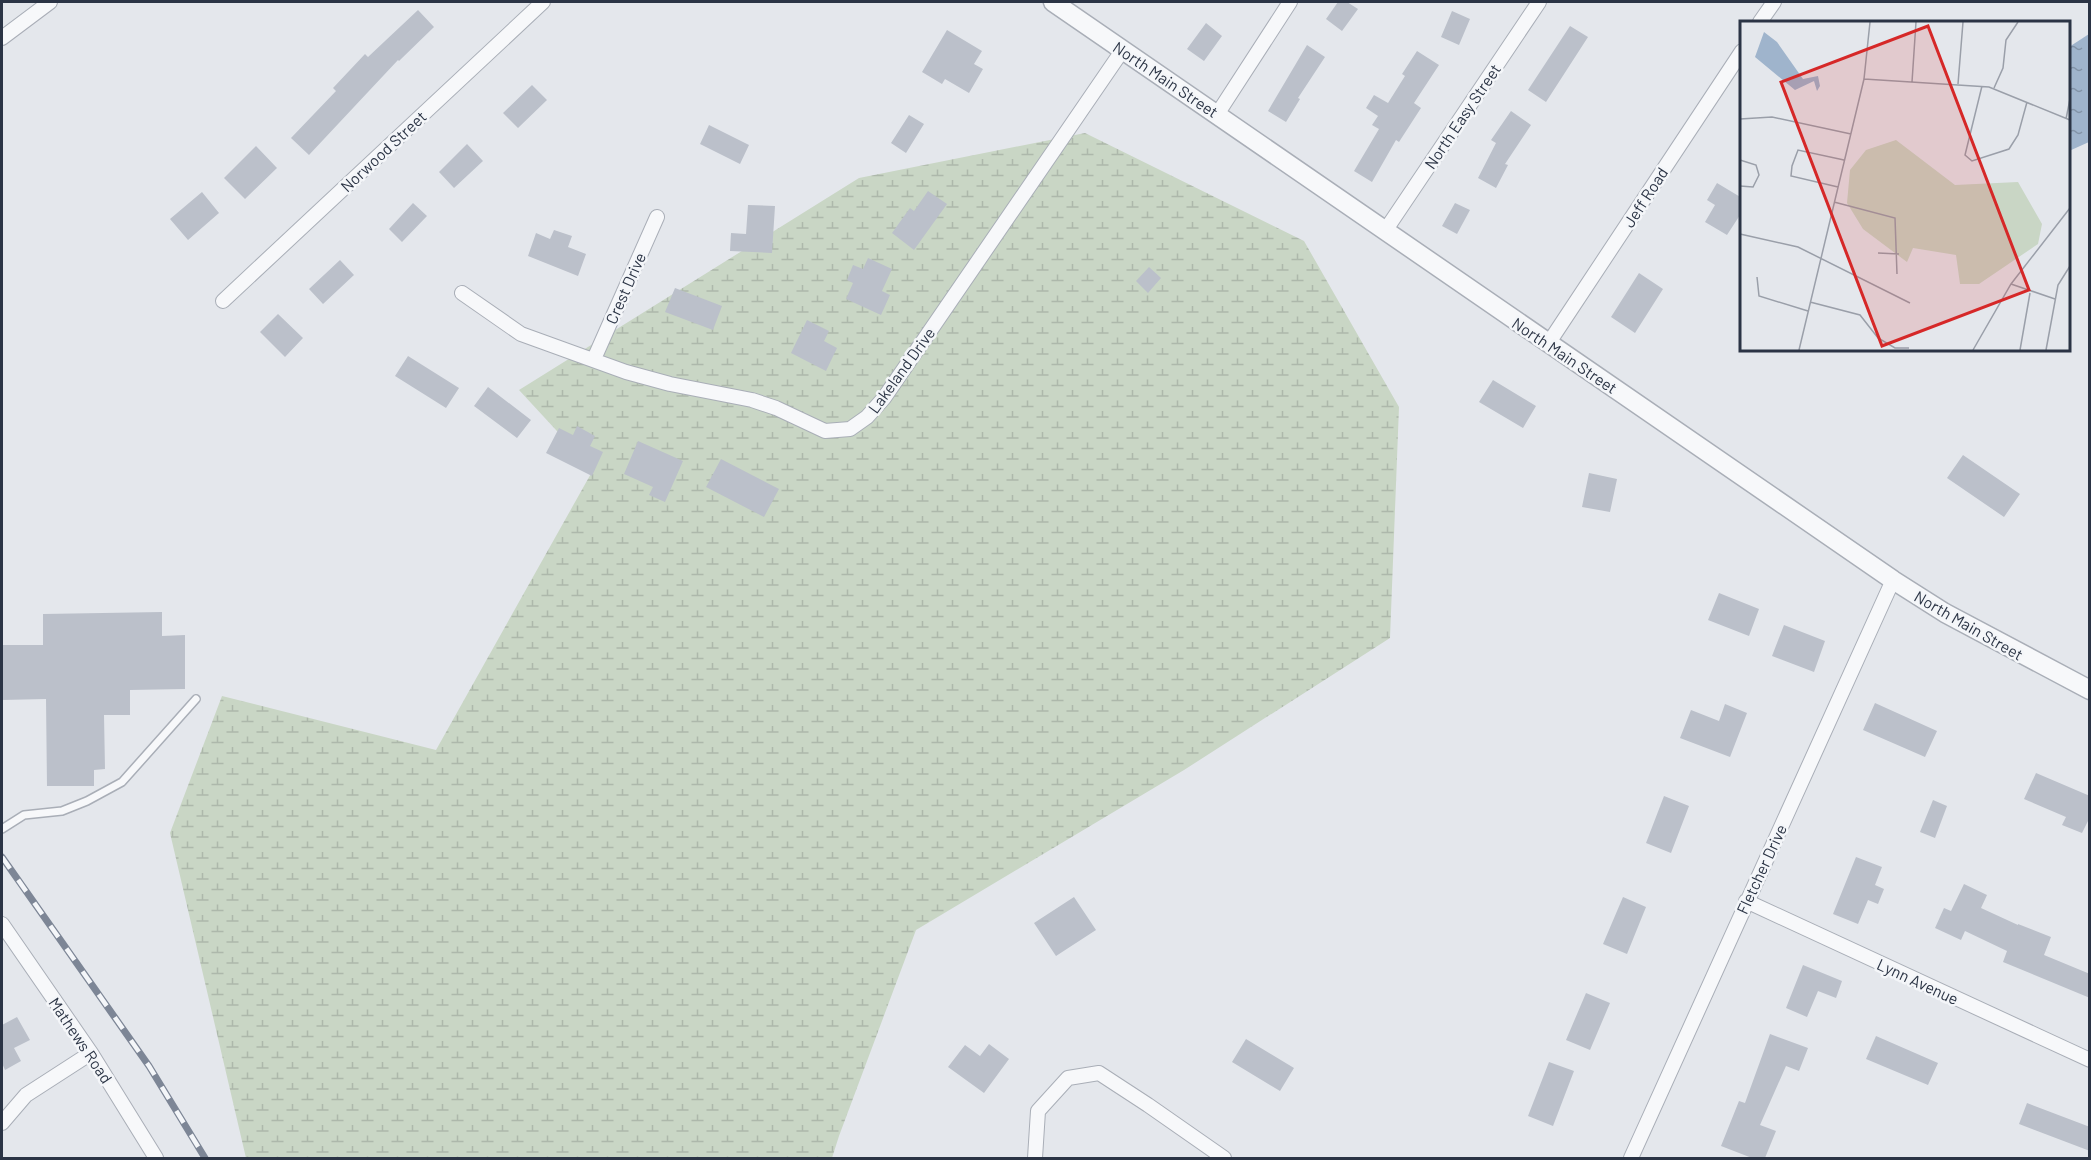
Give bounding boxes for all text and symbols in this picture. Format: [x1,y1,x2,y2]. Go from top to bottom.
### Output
inset map [1740,21,2070,351]
street label: North Main Street [1110,37,1222,121]
street label: North Easy Street [1420,60,1504,172]
street label: Norwood Street [336,106,430,196]
street label: Jeff Road [1619,163,1671,231]
street label: Crest Drive [601,249,649,327]
street label: North Main Street [1509,313,1621,397]
street label: Lakeland Drive [863,323,939,417]
street label: North Main Street [1911,586,2027,664]
street label: Fletcher Drive [1732,821,1790,917]
street label: Lynn Avenue [1874,954,1962,1008]
street label: Mathews Road [45,993,117,1087]

